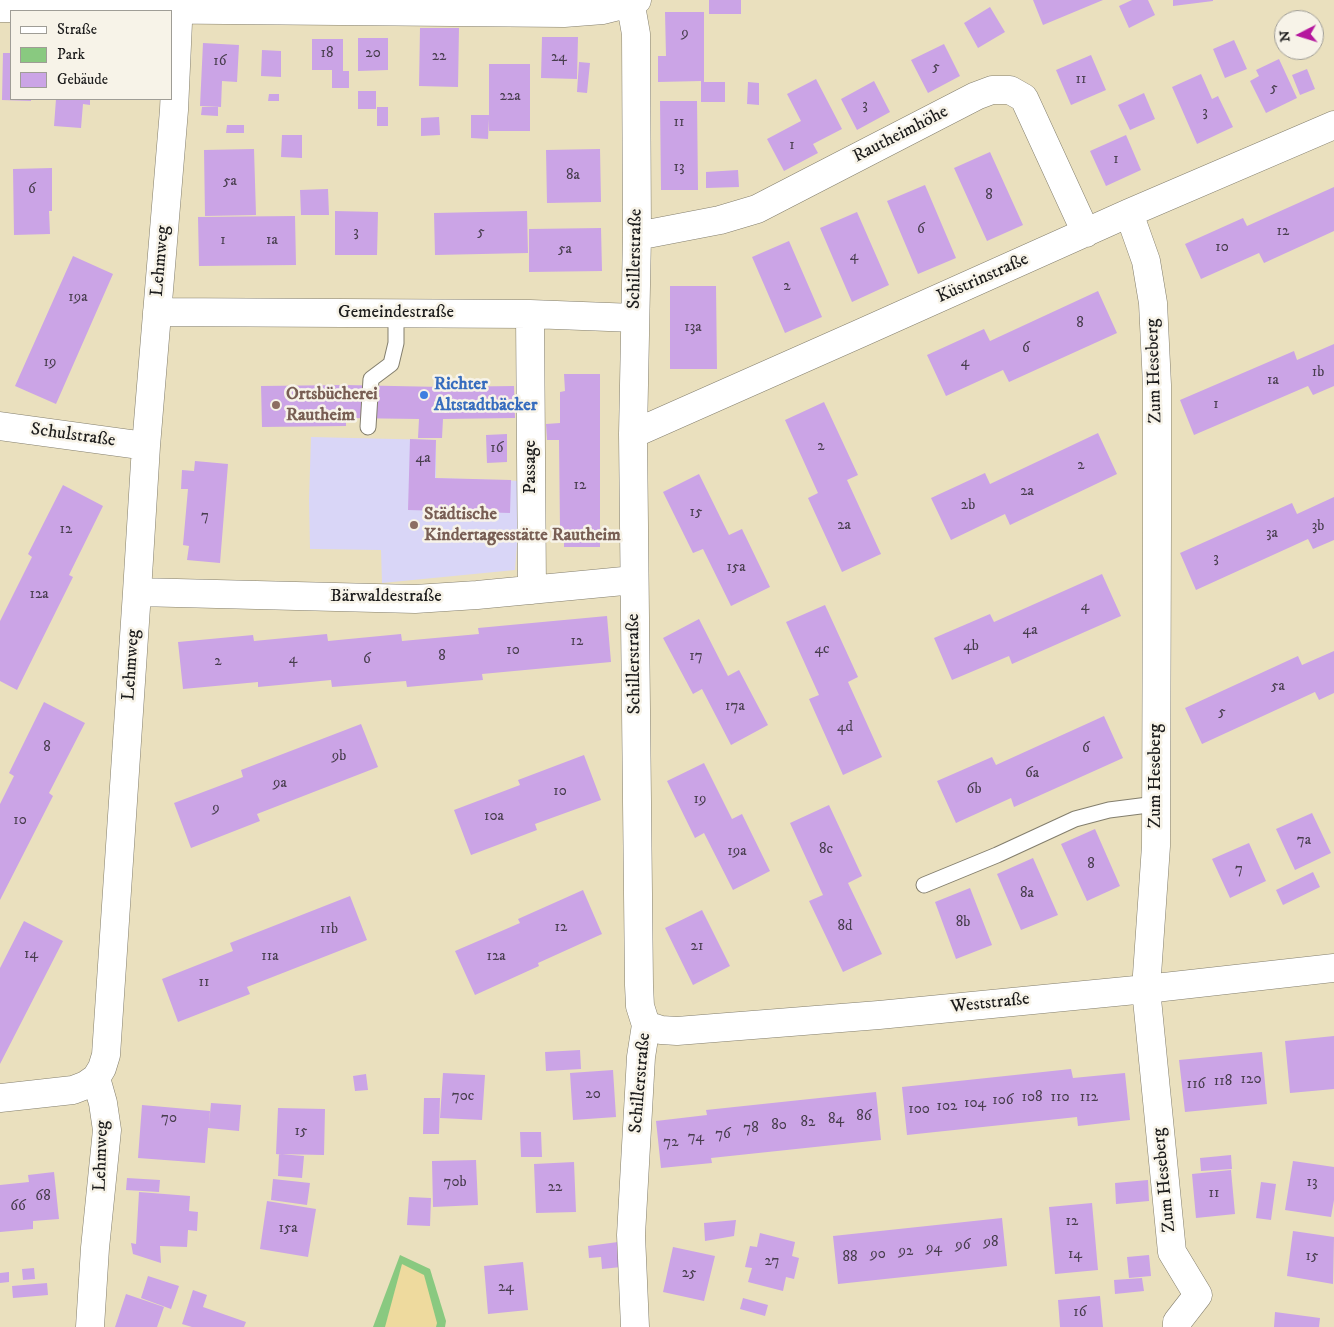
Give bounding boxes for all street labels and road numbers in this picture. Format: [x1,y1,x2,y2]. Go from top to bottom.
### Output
street label: Rautheimhöhe [850,102,952,168]
street label: Schillerstraße [624,209,648,309]
street label: Lehmweg [147,225,175,297]
street label: Küstrinstraße [934,249,1032,309]
street label: Gemeindestraße [338,302,454,324]
street label: Zum Heseberg [1142,318,1168,424]
street label: Schulstraße [29,419,117,453]
street label: Passage [520,440,542,494]
street label: Bärwaldestraße [330,586,442,608]
street label: Schillerstraße [623,614,647,714]
street label: Lehmweg [119,629,145,701]
street label: Zum Heseberg [1145,724,1167,828]
street label: Weststraße [949,989,1031,1019]
street label: Schillerstraße [626,1032,656,1134]
street label: Lehmweg [90,1120,114,1192]
street label: Zum Heseberg [1149,1127,1181,1233]

